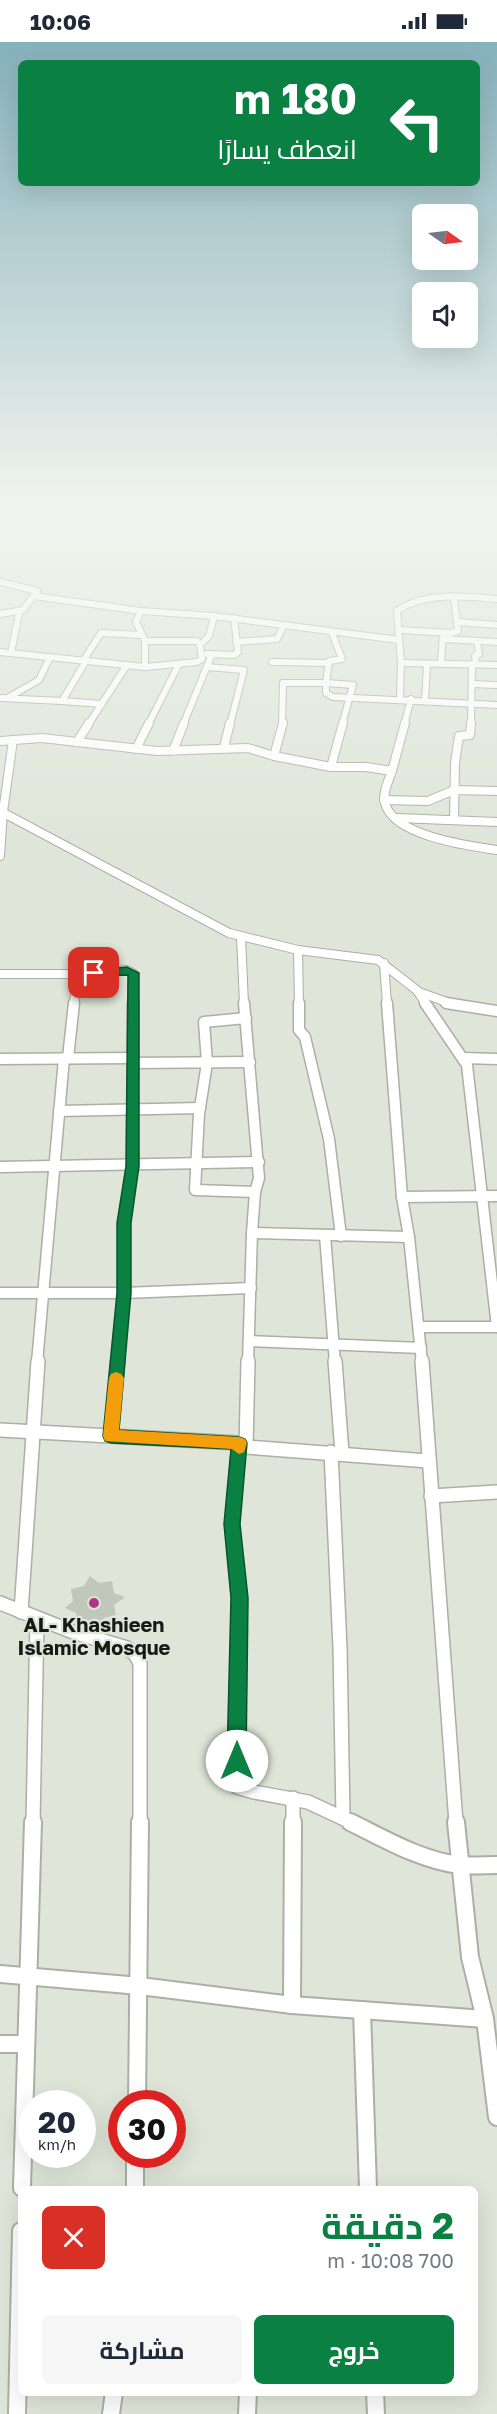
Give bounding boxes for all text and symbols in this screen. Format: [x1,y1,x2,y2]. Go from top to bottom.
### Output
text: 10:06 [30,8,91,35]
text: 180 m [234,73,357,123]
icon: left [378,84,456,162]
text: انعطف يسارًا [217,133,357,165]
north arrow [412,204,478,270]
map controls [412,204,478,348]
button: sound [412,282,478,348]
pin [68,947,119,998]
icon: arrive [77,956,110,989]
marker: AL- Khashieen Islamic Mosque [87,1596,101,1610]
place label: AL- Khashieen Islamic Mosque [18,1612,171,1659]
position arrow [205,1729,269,1793]
speed limit sign: 30 [108,2090,186,2168]
text: 20 [38,2104,76,2140]
text: km/h [38,2135,76,2153]
text: 2 دقيقة [321,2204,454,2247]
button: close [42,2206,105,2269]
text: 700 m · 10:08 [327,2248,454,2272]
button: مشاركة [42,2315,242,2384]
button: خروج [254,2315,454,2384]

